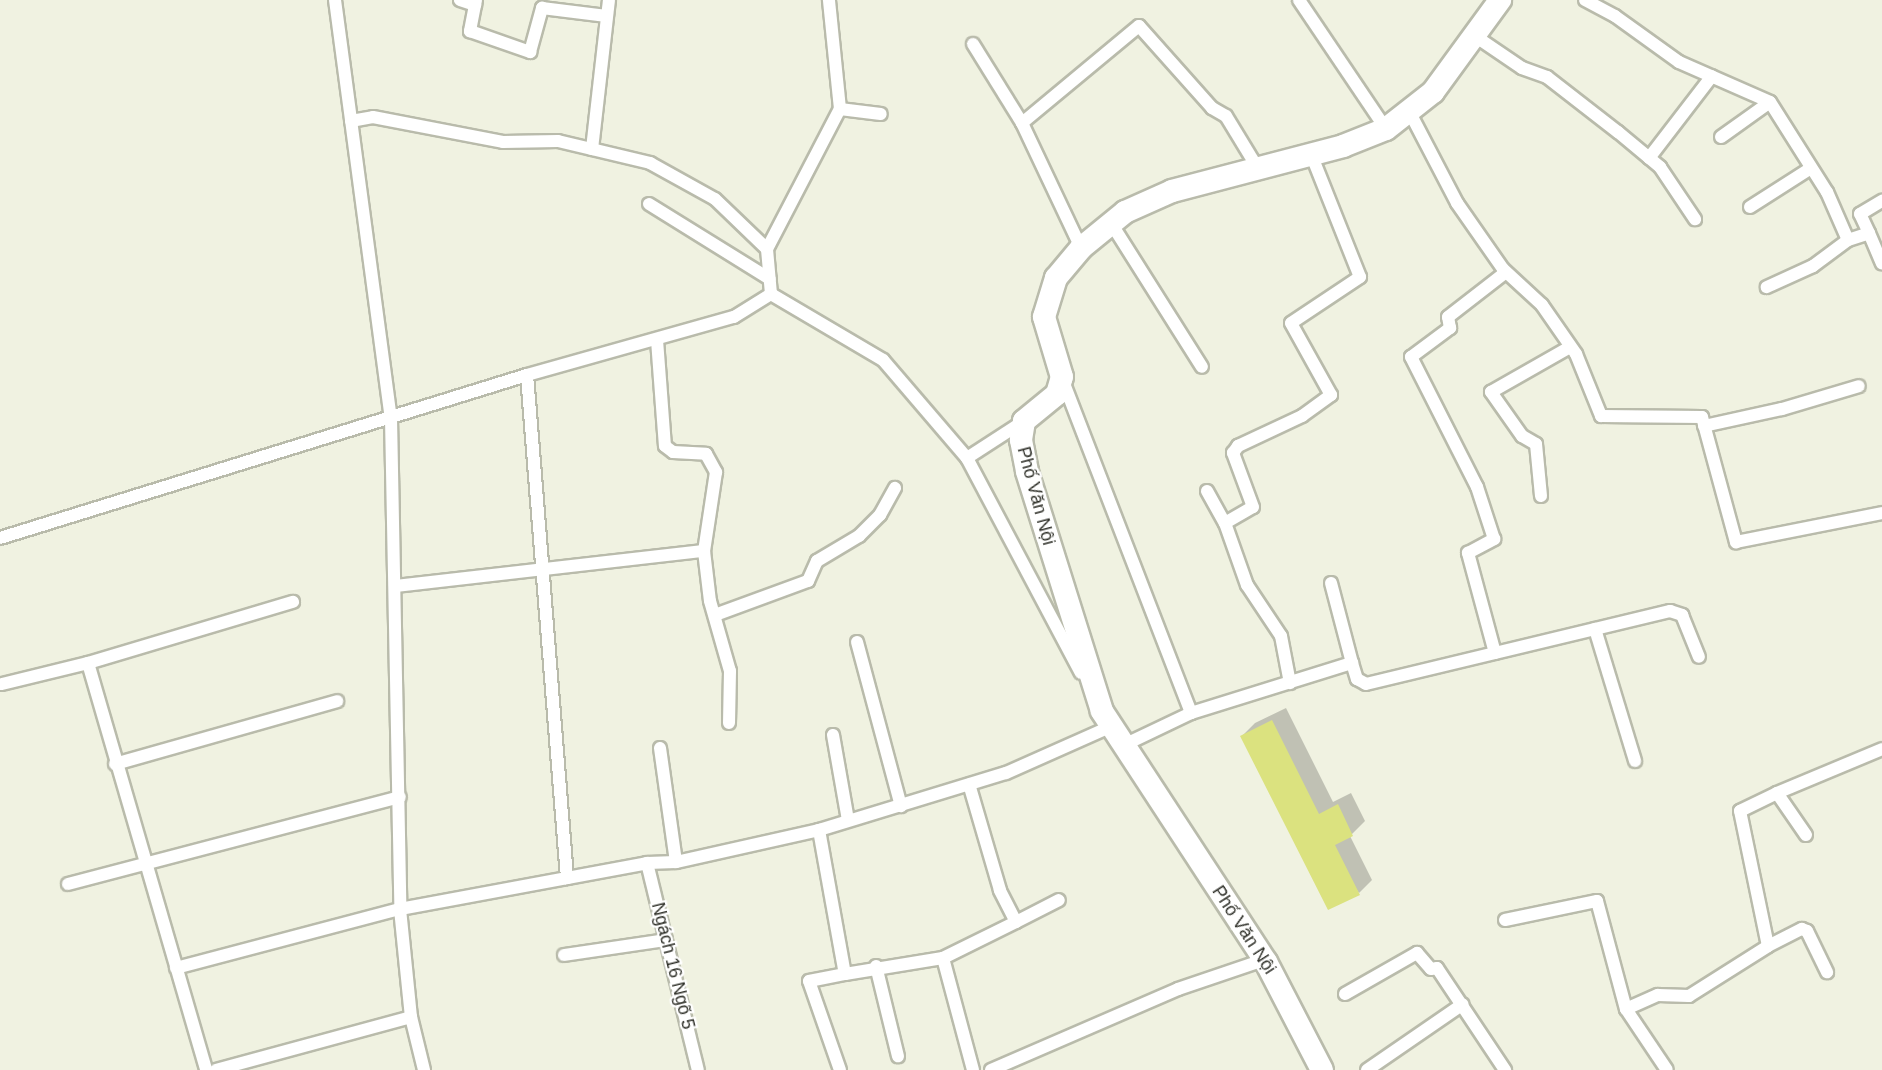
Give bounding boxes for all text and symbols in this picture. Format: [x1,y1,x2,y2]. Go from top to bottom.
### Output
street label: Phố Văn Nội [1012,444,1060,548]
street label: Phố Văn Nội [1207,882,1281,978]
street label: Ngách 16 Ngõ 5 [647,900,699,1032]

